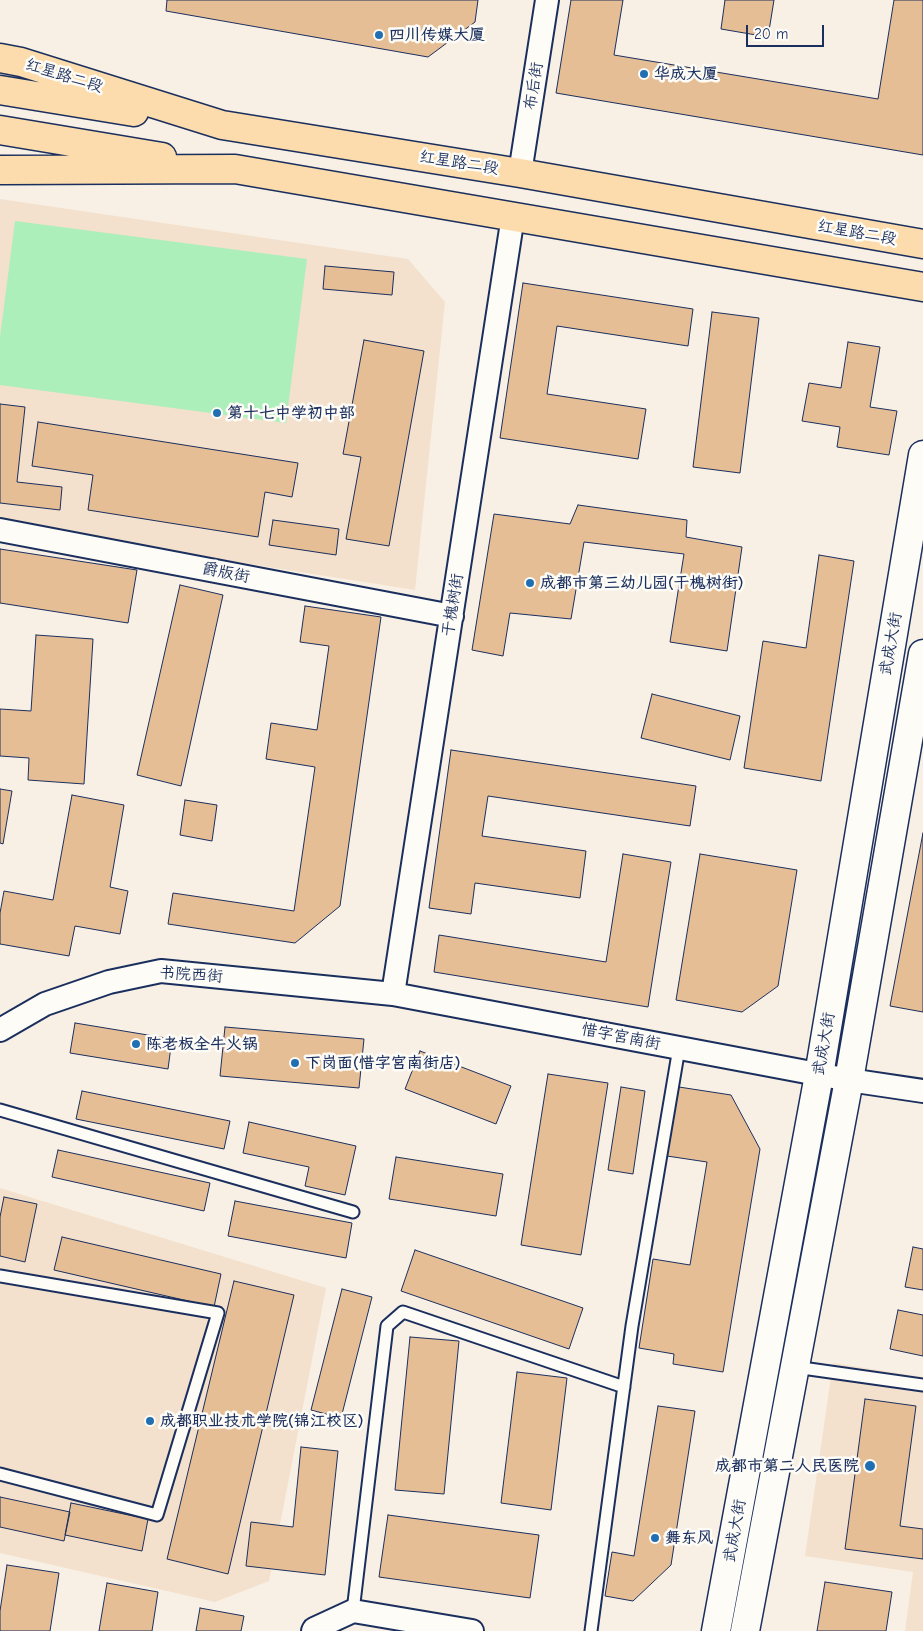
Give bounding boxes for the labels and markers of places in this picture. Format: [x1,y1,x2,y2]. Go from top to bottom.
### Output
place label: 四川传媒大厦 [389,25,485,45]
marker: 四川传媒大厦 [373,29,385,41]
place label: 华成大厦 [654,64,718,84]
marker: 华成大厦 [638,68,650,80]
place label: 第十七中学初中部 [227,403,355,423]
marker: 第十七中学初中部 [211,407,223,419]
place label: 成都市第三幼儿园(干槐树街) [540,573,743,593]
marker: 成都市第三幼儿园(干槐树街) [524,577,536,589]
place label: 陈老板全牛火锅 [146,1034,258,1054]
marker: 陈老板全牛火锅 [130,1038,142,1050]
place label: 下岗面(惜字宫南街店) [305,1053,460,1073]
marker: 下岗面(惜字宫南街店) [289,1057,301,1069]
place label: 成都职业技术学院(锦江校区) [160,1411,363,1431]
marker: 成都职业技术学院(锦江校区) [144,1415,156,1427]
place label: 成都市第二人民医院 [715,1456,859,1476]
marker: 成都市第二人民医院 [863,1459,877,1473]
place label: 舞东风 [665,1528,713,1548]
marker: 舞东风 [649,1532,661,1544]

